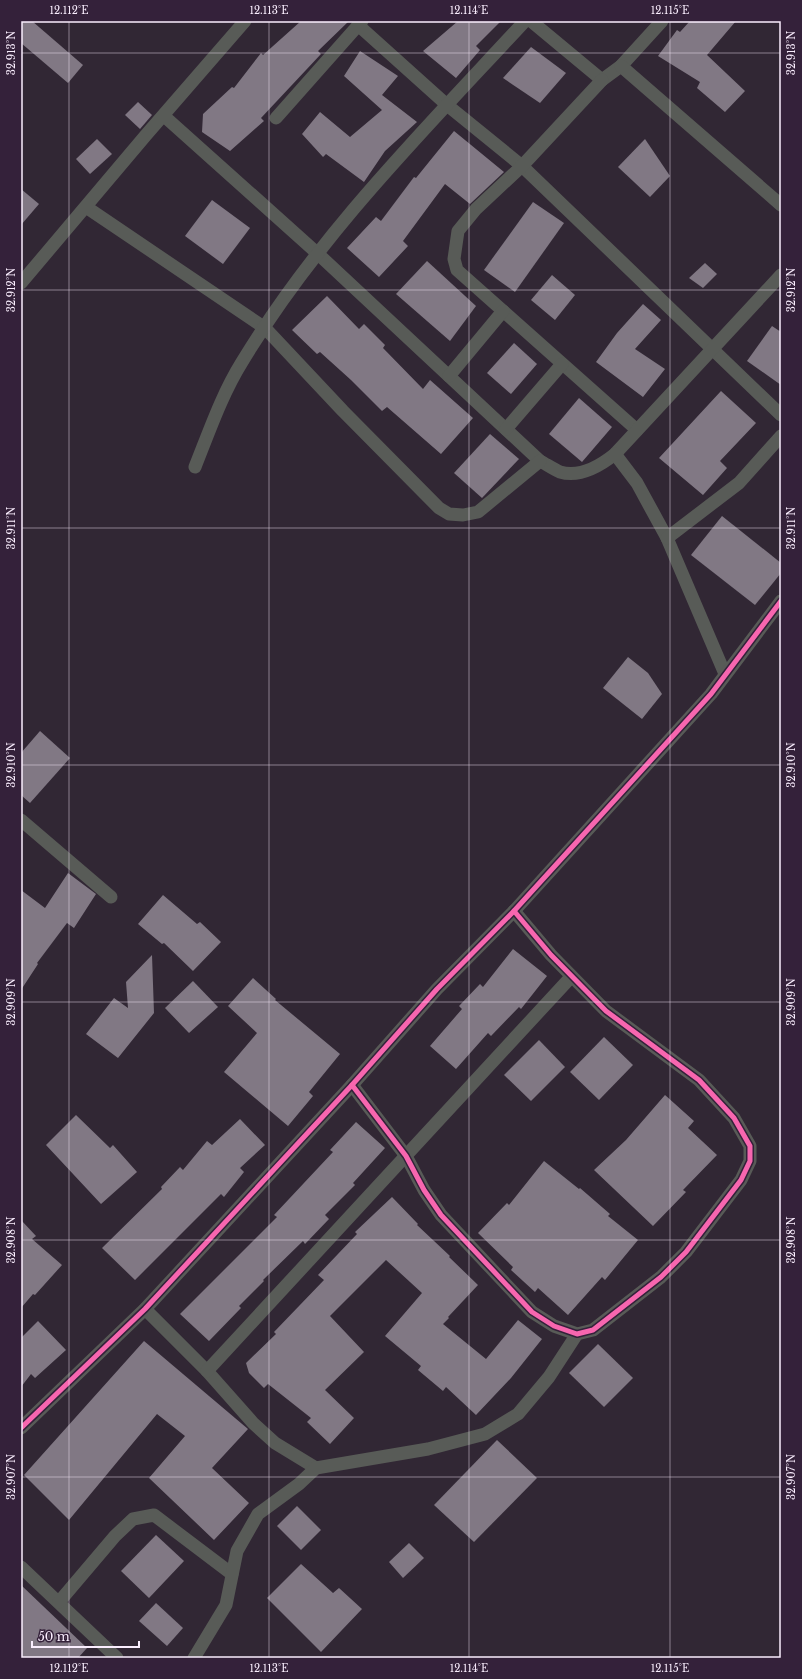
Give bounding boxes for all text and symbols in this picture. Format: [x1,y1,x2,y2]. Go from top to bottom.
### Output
text: 12.112°E [49,4,89,17]
text: 12.113°E [249,4,289,17]
text: 12.114°E [450,4,488,17]
text: 12.115°E [651,4,689,17]
text: 32.913°N [5,31,18,75]
text: 32.913°N [785,31,798,75]
text: 32.912°N [5,268,18,312]
text: 32.912°N [785,268,798,312]
text: 32.911°N [5,507,18,549]
text: 32.911°N [785,507,798,549]
text: 32.910°N [5,742,18,788]
text: 32.910°N [785,742,798,788]
text: 32.909°N [5,978,18,1026]
text: 32.909°N [785,978,798,1026]
text: 32.908°N [5,1216,18,1264]
text: 32.908°N [785,1216,798,1264]
text: 32.907°N [5,1454,18,1500]
text: 32.907°N [785,1454,798,1500]
scale bar [32,1623,139,1649]
text: 50 m [38,1629,70,1644]
text: 12.112°E [49,1662,89,1675]
text: 12.113°E [249,1662,289,1675]
text: 12.114°E [450,1662,488,1675]
text: 12.115°E [651,1662,689,1675]

